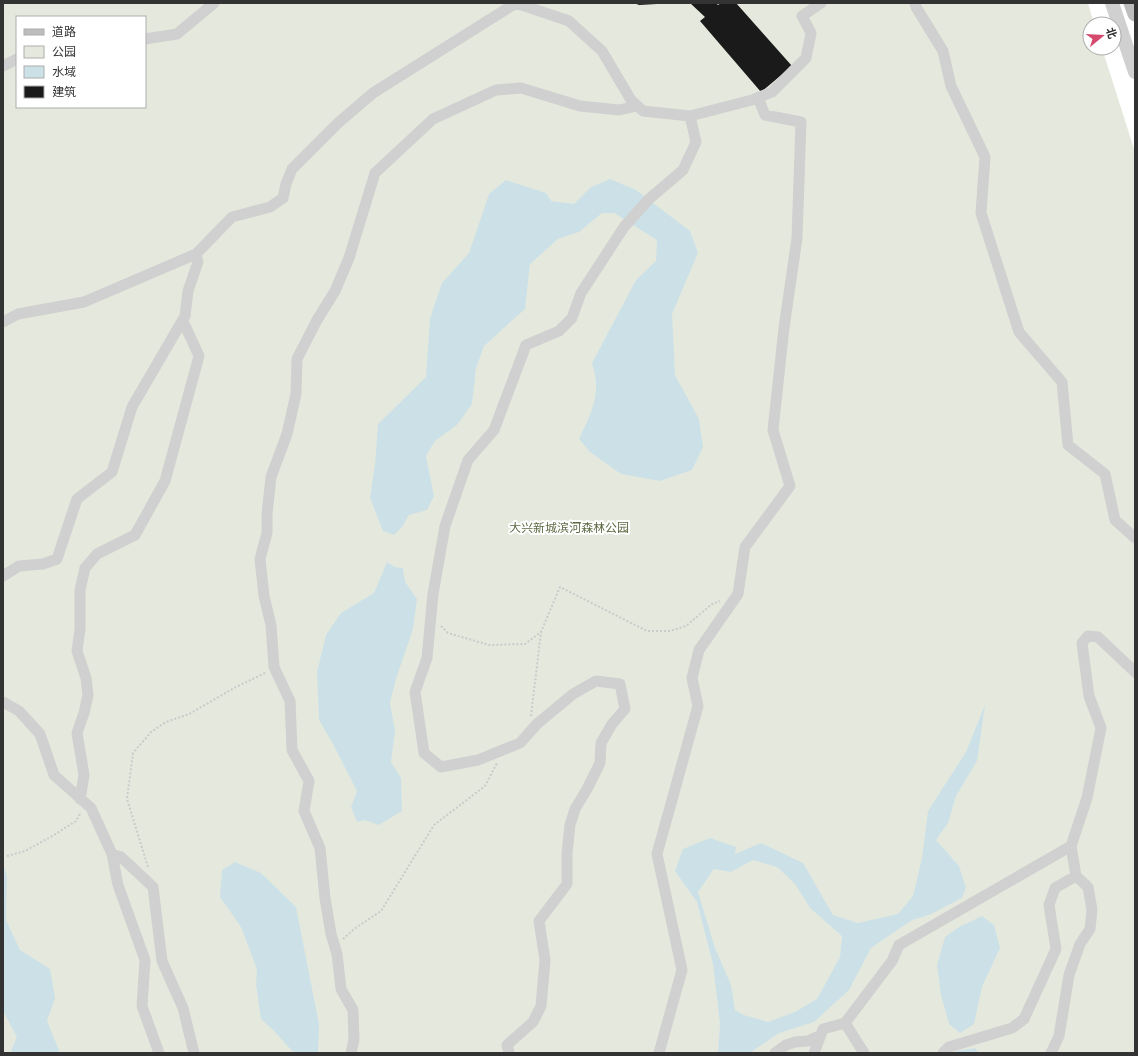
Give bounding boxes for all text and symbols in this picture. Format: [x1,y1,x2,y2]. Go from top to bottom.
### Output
legend [16,16,146,108]
north arrow [1082,16,1122,56]
text: 道路 [52,25,76,39]
text: 北 [1104,26,1119,40]
text: 公园 [52,45,76,59]
text: 水域 [52,65,76,79]
text: 建筑 [52,85,76,99]
park label: 大兴新城滨河森林公园 [509,521,629,535]

